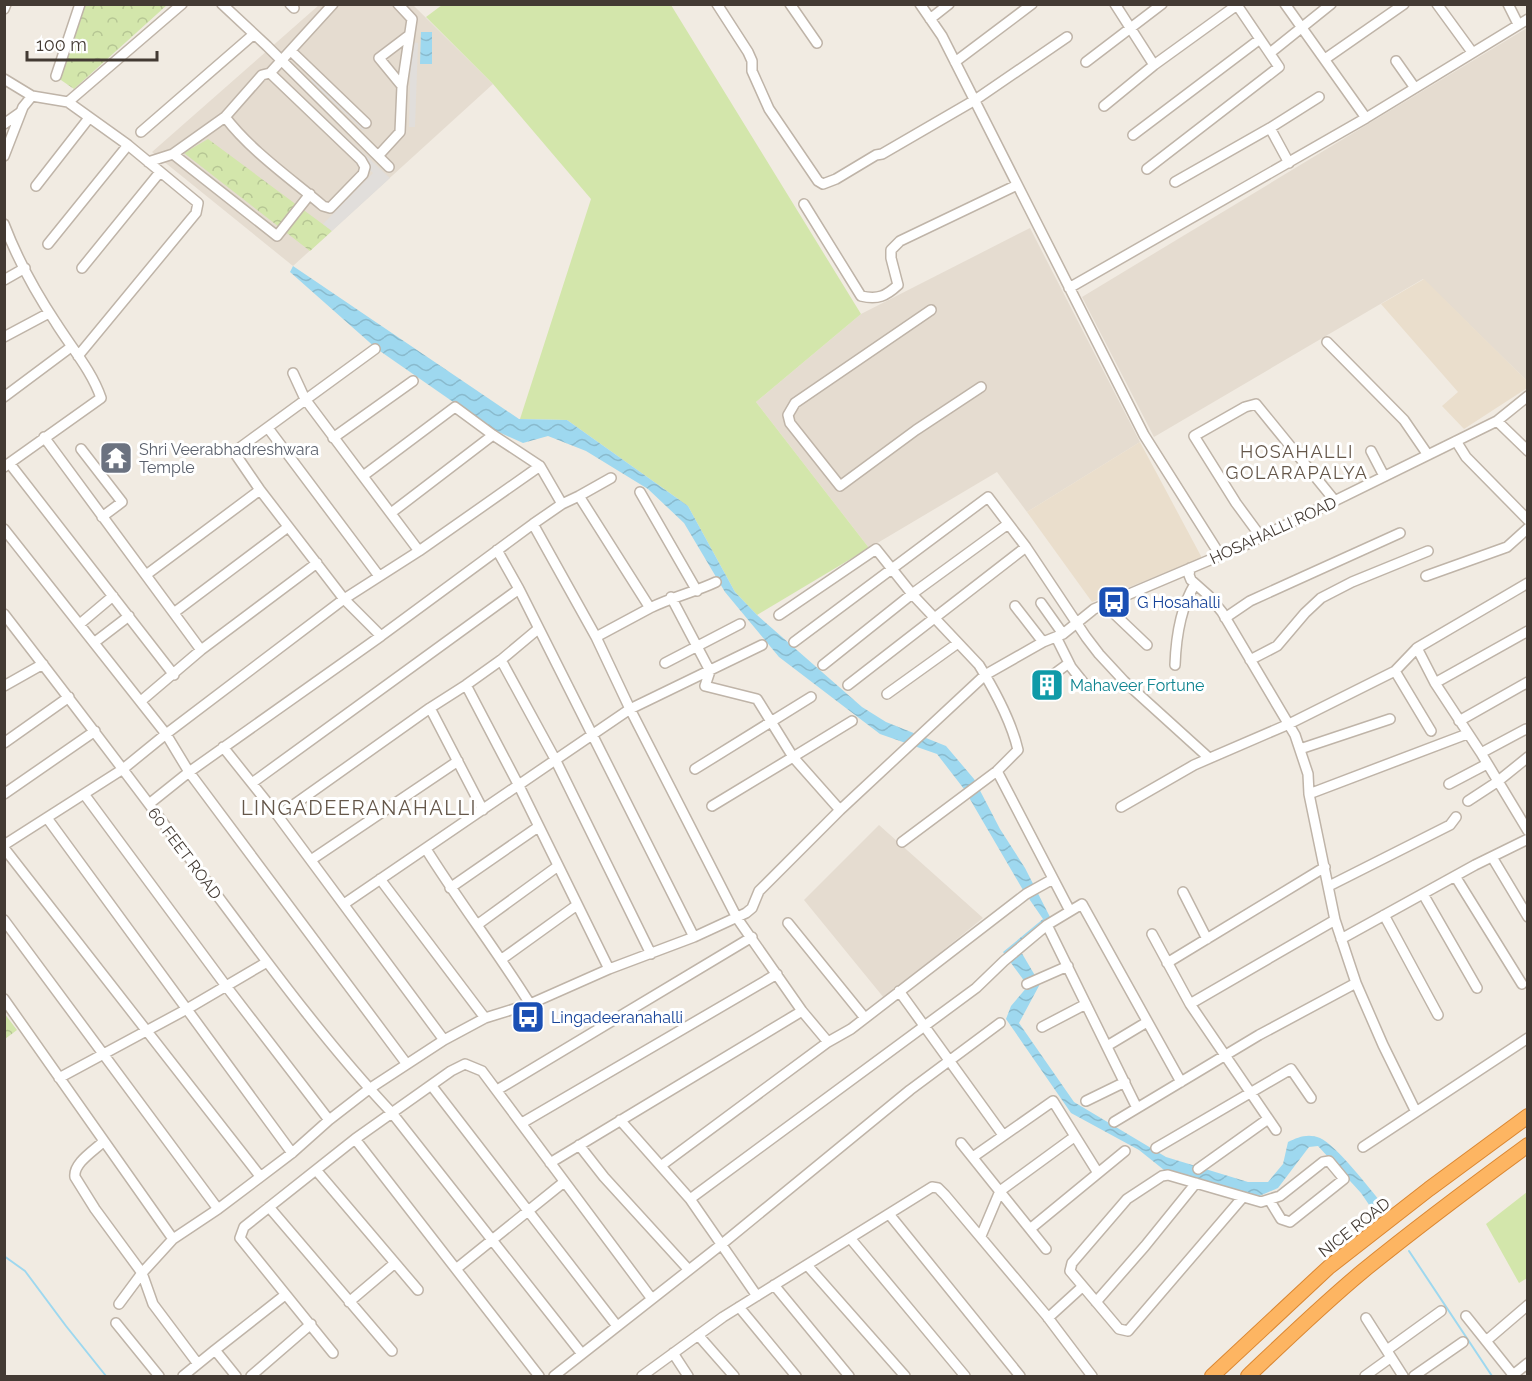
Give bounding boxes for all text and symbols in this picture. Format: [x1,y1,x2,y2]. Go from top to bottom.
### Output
scale bar [27,24,158,62]
text: 100 m [36,34,87,55]
temple icon: Shri Veerabhadreshwara Temple [98,440,134,476]
place label: Shri Veerabhadreshwara Temple [139,440,319,477]
district label: HOSAHALLI GOLARAPALYA [1226,441,1368,483]
street label: HOSAHALLI ROAD [1207,493,1340,568]
bus stop icon: G Hosahalli [1096,584,1132,620]
place label: G Hosahalli [1137,593,1220,612]
building icon: Mahaveer Fortune [1029,667,1065,703]
place label: Mahaveer Fortune [1070,676,1204,695]
district label: LINGADEERANAHALLI [241,796,477,820]
street label: 60 FEET ROAD [144,804,225,903]
bus stop icon: Lingadeeranahalli [510,999,546,1035]
place label: Lingadeeranahalli [551,1008,683,1027]
street label: NICE ROAD [1315,1194,1394,1261]

